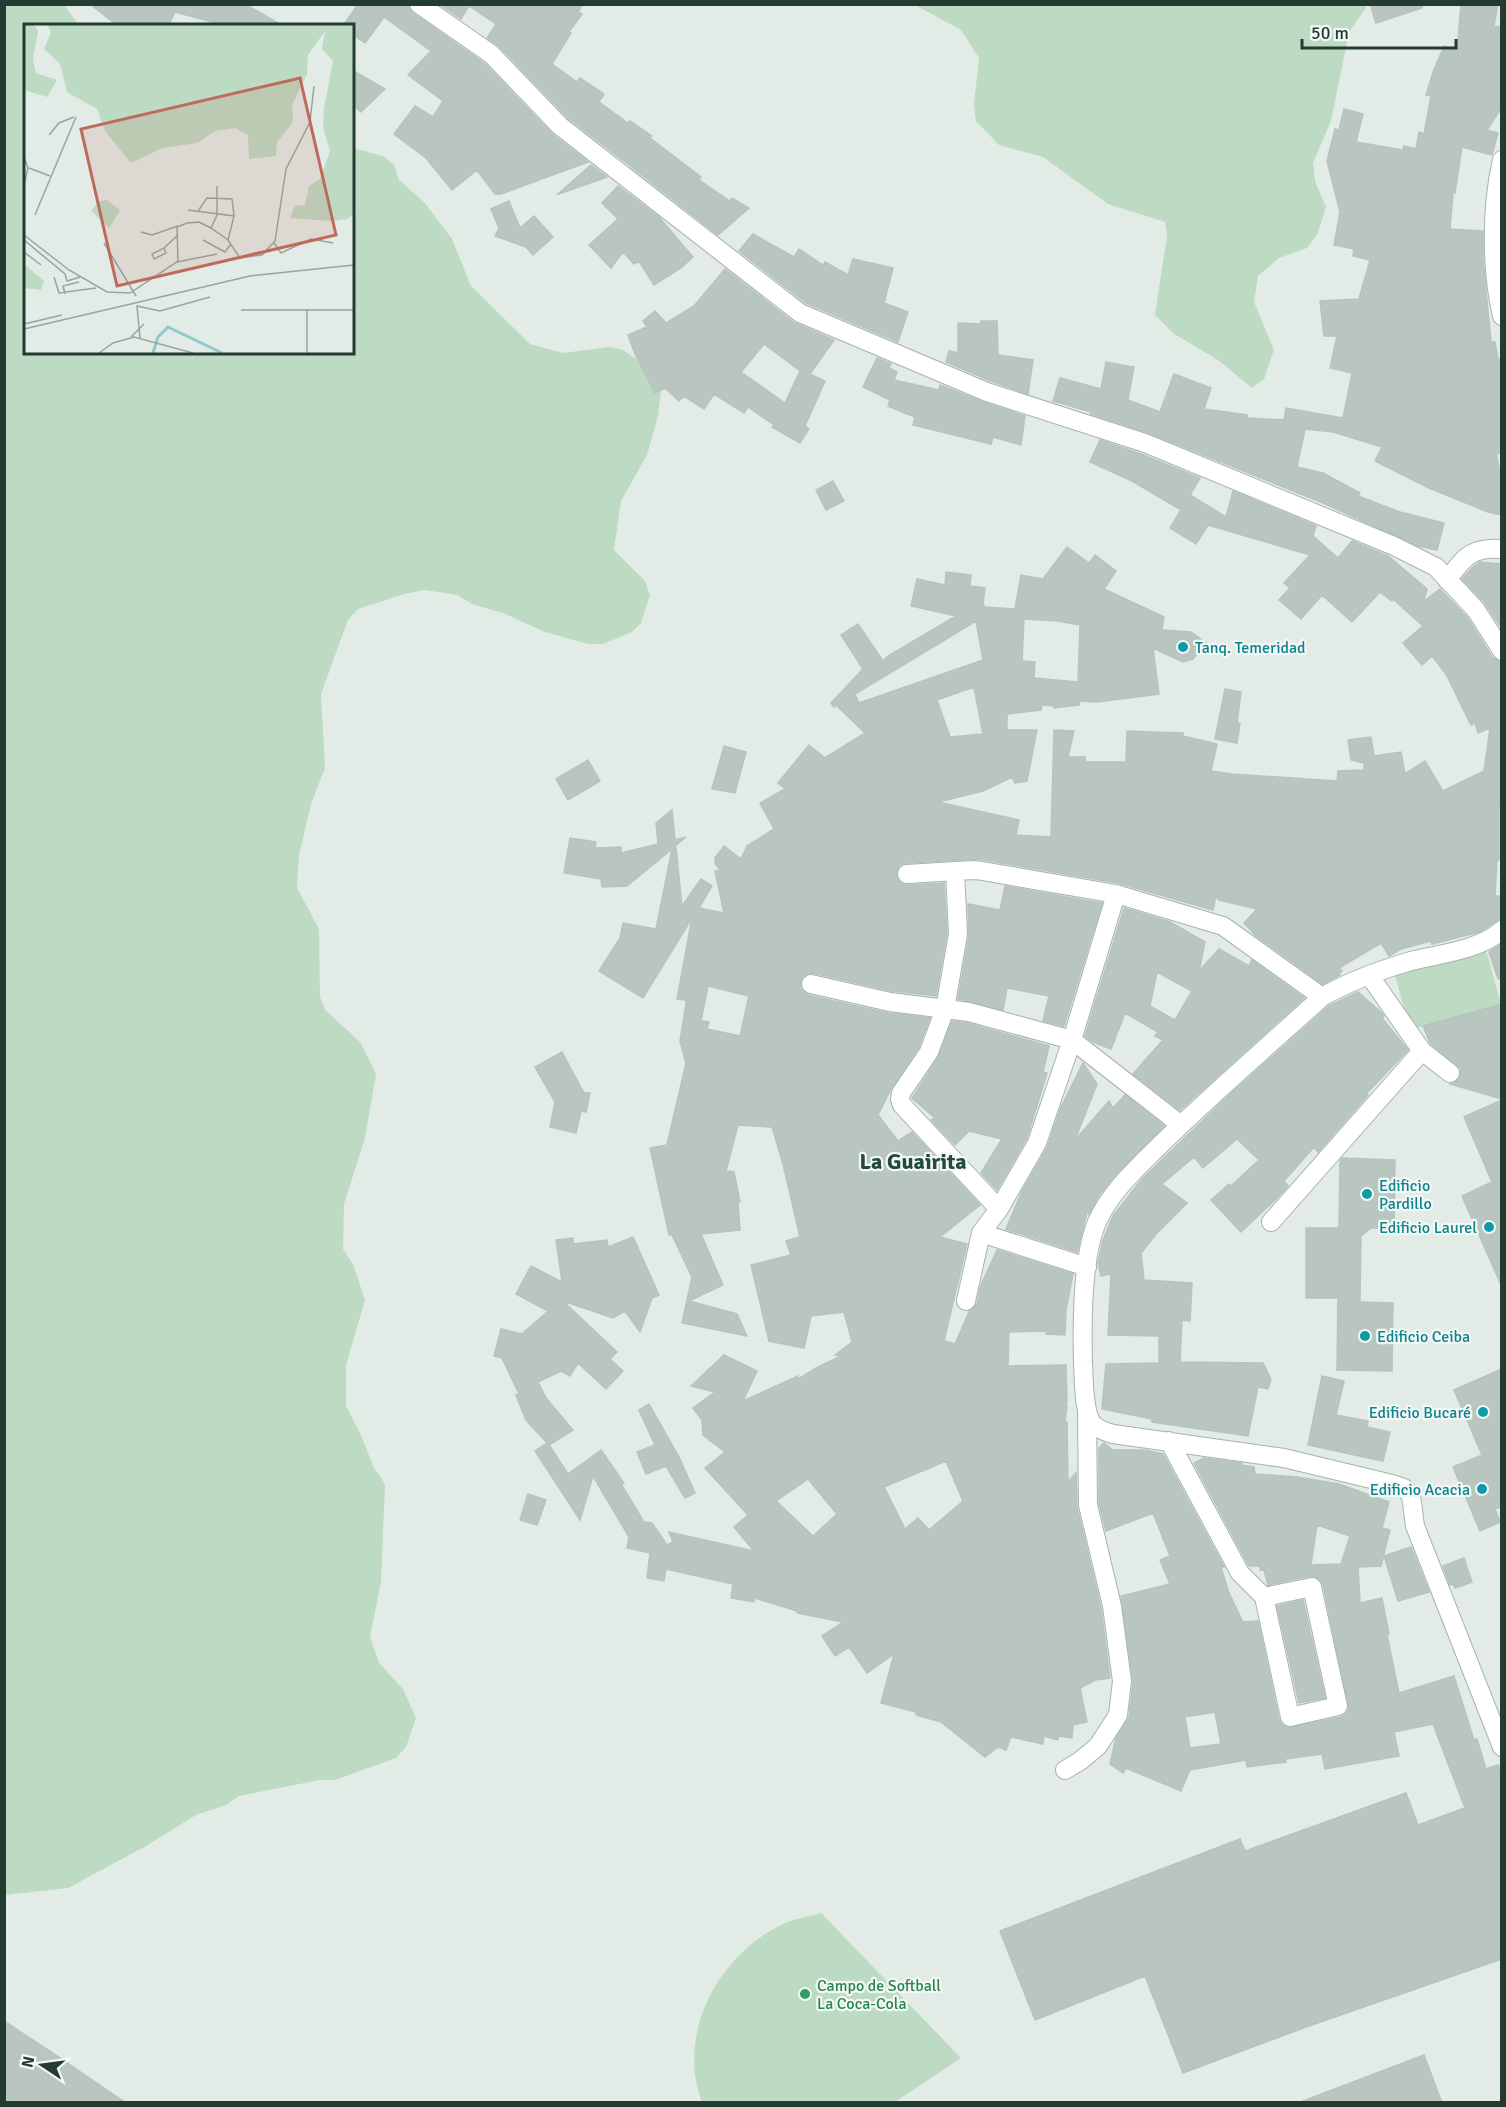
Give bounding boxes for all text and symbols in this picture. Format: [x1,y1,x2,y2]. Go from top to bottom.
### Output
scale bar [1302,12,1456,50]
text: 50 m [1311,22,1349,44]
inset map [24,24,354,354]
place label: Tanq. Temeridad [1195,638,1306,658]
marker: Tanq. Temeridad [1176,640,1190,654]
district label: La Guairita [859,1148,967,1175]
place label: Edificio Pardillo [1379,1176,1432,1214]
marker: Edificio Pardillo [1360,1187,1374,1201]
place label: Edificio Laurel [1379,1218,1477,1238]
marker: Edificio Laurel [1482,1220,1496,1234]
place label: Edificio Ceiba [1377,1327,1470,1347]
marker: Edificio Ceiba [1358,1329,1372,1343]
place label: Edificio Bucaré [1369,1403,1471,1423]
marker: Edificio Bucaré [1476,1405,1490,1419]
place label: Edificio Acacia [1370,1480,1470,1500]
marker: Edificio Acacia [1475,1482,1489,1496]
place label: Campo de Softball La Coca-Cola [817,1976,941,2014]
marker: Campo de Softball La Coca-Cola [798,1987,812,2001]
north arrow [12,2035,72,2095]
text: N [17,2054,39,2070]

